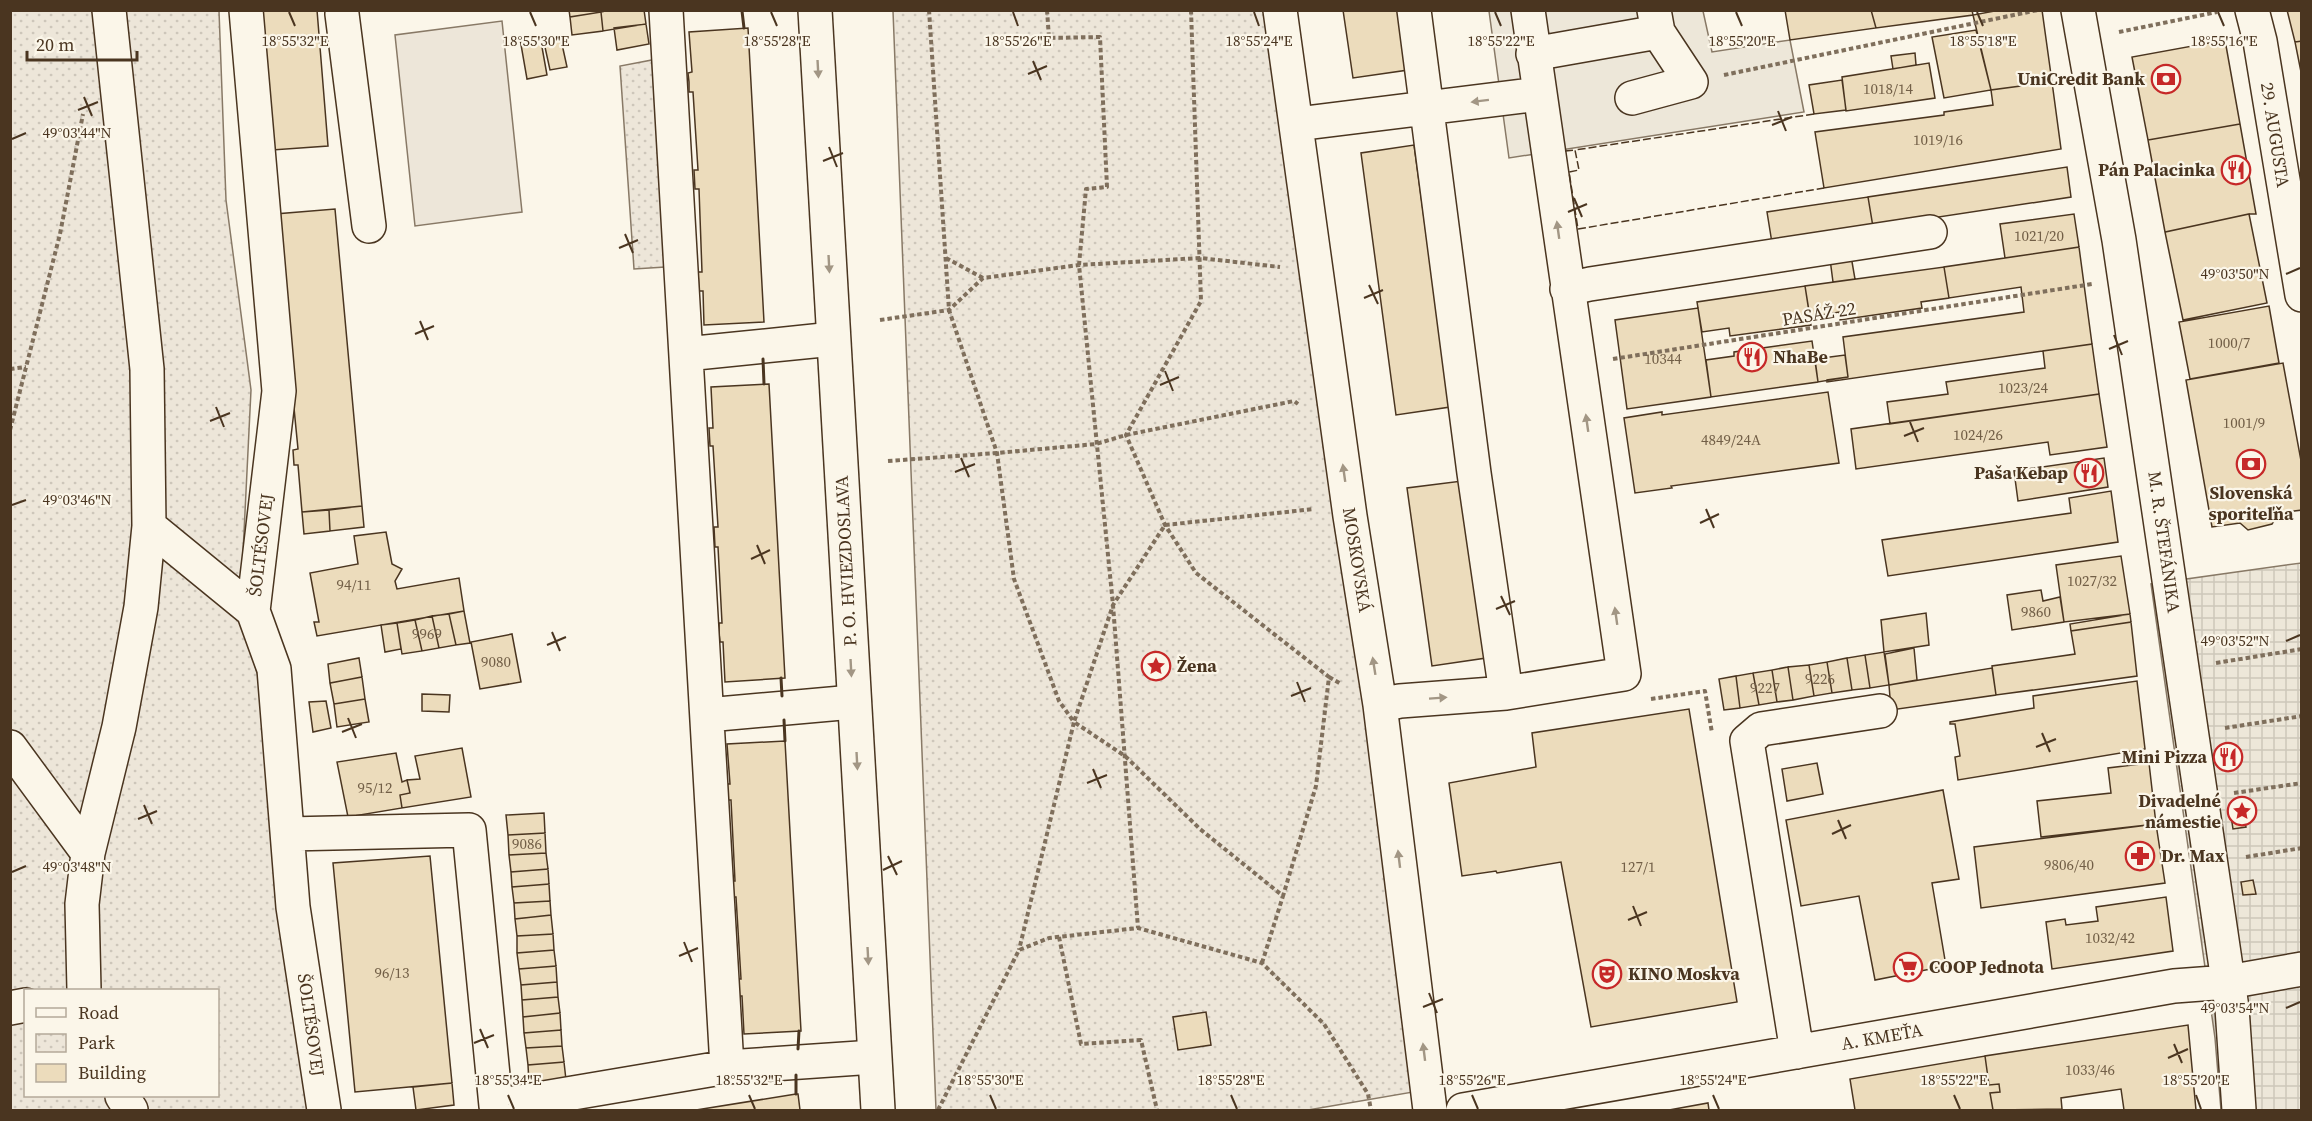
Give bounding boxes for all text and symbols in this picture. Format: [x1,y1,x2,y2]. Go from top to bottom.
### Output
scale bar [27,24,136,62]
text: 18°55'32"E [261,30,329,51]
text: 18°55'30"E [502,30,570,51]
text: 18°55'28"E [743,30,811,51]
text: 18°55'26"E [984,30,1052,51]
text: 18°55'24"E [1225,30,1293,51]
text: 18°55'22"E [1467,30,1535,51]
text: 18°55'20"E [1708,30,1776,51]
text: 18°55'18"E [1949,30,2017,51]
text: 18°55'16"E [2190,30,2258,51]
text: 20 m [36,32,74,57]
one-way arrow [814,59,823,78]
bank icon: UniCredit Bank [2150,63,2182,95]
place label: UniCredit Bank [2017,66,2145,91]
house number: 1018/14 [1863,78,1913,99]
street label: 29. AUGUSTA [2255,81,2296,189]
one-way arrow [1471,96,1490,106]
text: 49°03'44"N [42,122,112,143]
house number: 1019/16 [1913,129,1963,150]
restaurant icon: Pán Palacinka [2220,154,2252,186]
place label: Pán Palacinka [2098,157,2215,182]
one-way arrow [1554,221,1563,240]
house number: 1021/20 [2014,225,2064,246]
one-way arrow [825,254,834,273]
text: 49°03'50"N [2200,263,2270,284]
street label: PASÁŽ 22 [1780,295,1858,332]
house number: 1000/7 [2208,332,2250,353]
restaurant icon: NhaBe [1736,341,1768,373]
place label: NhaBe [1773,344,1828,369]
house number: 10344 [1644,348,1682,369]
house number: 1023/24 [1998,377,2048,398]
house number: 1001/9 [2223,412,2265,433]
one-way arrow [1583,413,1592,432]
house number: 1024/26 [1953,424,2003,445]
house number: 4849/24A [1701,429,1761,450]
bank icon: Slovenská sporiteľňa [2235,448,2267,480]
restaurant icon: Paša Kebap [2073,457,2105,489]
place label: Paša Kebap [1974,460,2068,485]
one-way arrow [1339,463,1348,482]
street label: M. R. ŠTEFÁNIKA [2142,470,2187,614]
street label: P. O. HVIEZDOSLAVA [829,475,862,647]
place label: Slovenská sporiteľňa [2208,480,2294,526]
text: 49°03'46"N [42,489,112,510]
street label: ŠOLTÉSOVEJ [242,492,279,598]
street label: MOSKOVSKÁ [1337,506,1378,614]
house number: 1027/32 [2067,570,2117,591]
house number: 94/11 [337,574,371,595]
house number: 9860 [2021,601,2051,622]
one-way arrow [1611,606,1620,625]
house number: 9969 [412,623,442,644]
text: 49°03'52"N [2200,630,2270,651]
place icon: Žena [1140,650,1172,682]
house number: 9080 [481,651,511,672]
place label: Žena [1177,653,1217,678]
one-way arrow [1369,656,1378,675]
one-way arrow [847,659,856,678]
house number: 9226 [1805,668,1835,689]
house number: 9227 [1750,677,1780,698]
one-way arrow [1428,693,1447,703]
restaurant icon: Mini Pizza [2212,741,2244,773]
place label: Mini Pizza [2122,744,2207,769]
one-way arrow [852,751,861,770]
house number: 95/12 [358,777,392,798]
place label: Divadelné námestie [2138,788,2221,834]
place icon: Divadelné námestie [2226,795,2258,827]
house number: 9086 [512,833,542,854]
pharmacy icon: Dr. Max [2124,840,2156,872]
place label: Dr. Max [2161,843,2225,868]
one-way arrow [1395,849,1404,868]
house number: 9806/40 [2044,854,2094,875]
text: 49°03'48"N [42,856,112,877]
house number: 127/1 [1621,856,1655,877]
house number: 1032/42 [2085,927,2135,948]
one-way arrow [864,946,873,965]
supermarket icon: COOP Jednota [1892,951,1924,983]
place label: COOP Jednota [1929,954,2045,979]
theatre icon: KINO Moskva [1591,958,1623,990]
place label: KINO Moskva [1628,961,1740,986]
house number: 96/13 [375,962,409,983]
street label: ŠOLTÉSOVEJ [292,972,331,1078]
legend [24,989,219,1097]
text: 49°03'54"N [2200,997,2270,1018]
text: Road [78,1000,119,1025]
street label: A. KMEŤA [1839,1017,1925,1056]
text: Park [78,1030,115,1055]
one-way arrow [1419,1043,1429,1062]
house number: 1033/46 [2065,1059,2115,1080]
text: Building [78,1060,146,1085]
text: 18°55'34"E [474,1069,542,1090]
text: 18°55'32"E [715,1069,783,1090]
text: 18°55'30"E [956,1069,1024,1090]
text: 18°55'28"E [1197,1069,1265,1090]
text: 18°55'26"E [1438,1069,1506,1090]
text: 18°55'24"E [1679,1069,1747,1090]
text: 18°55'22"E [1920,1069,1988,1090]
text: 18°55'20"E [2162,1069,2230,1090]

